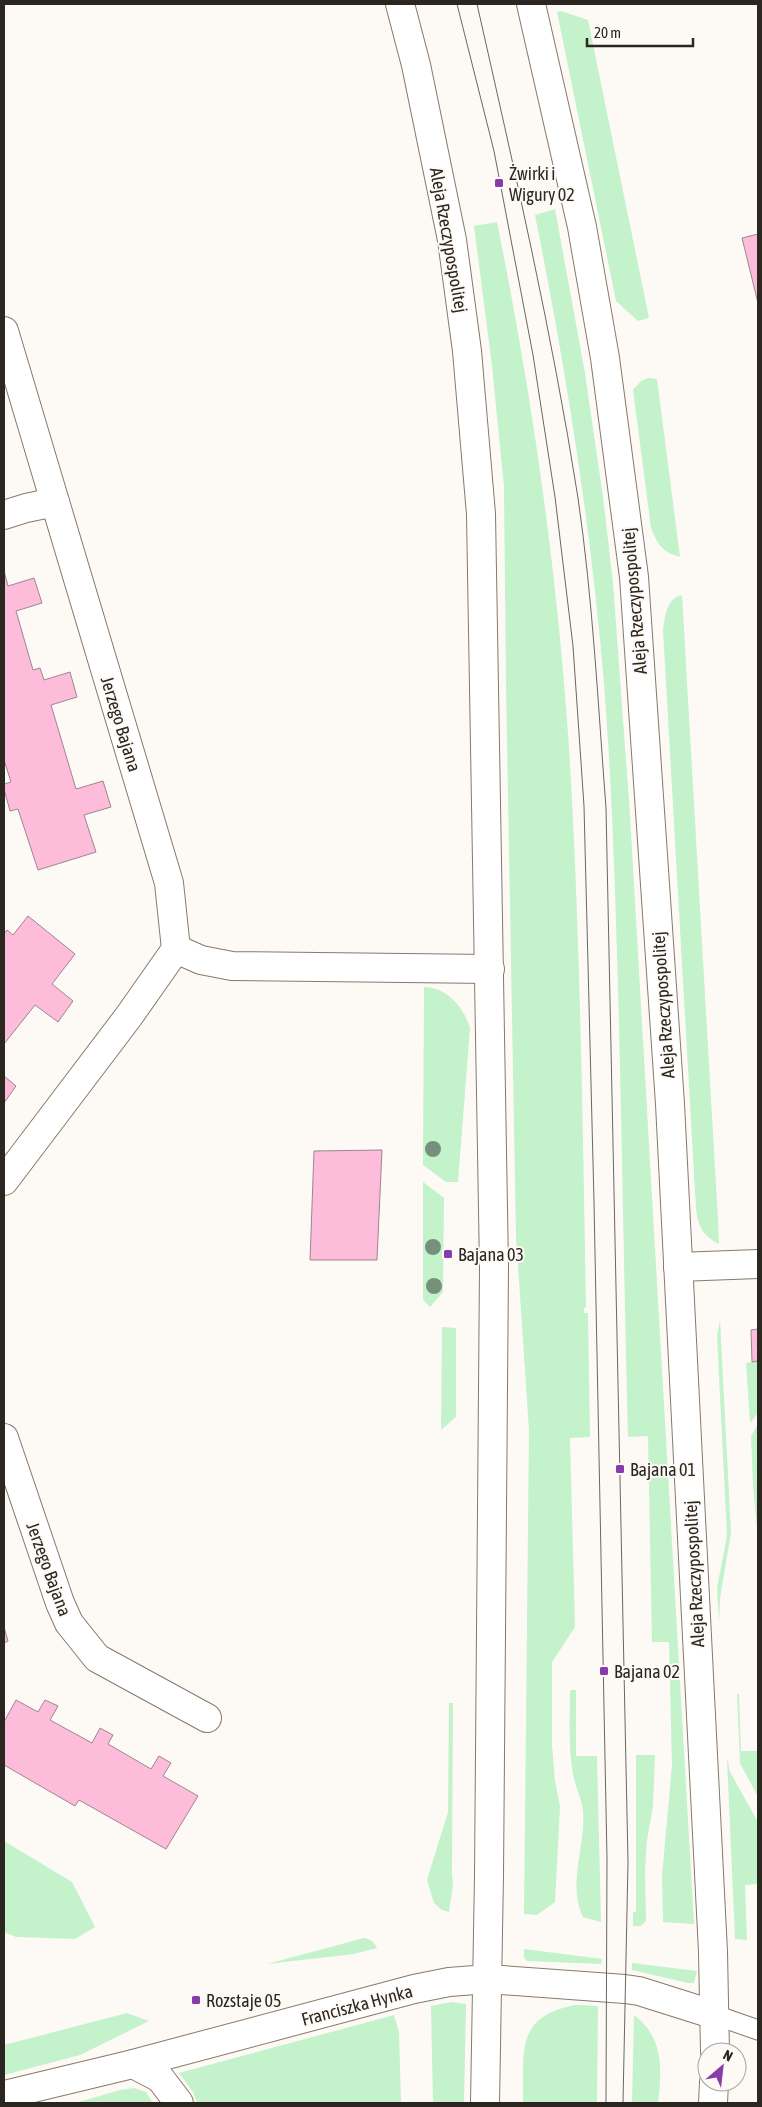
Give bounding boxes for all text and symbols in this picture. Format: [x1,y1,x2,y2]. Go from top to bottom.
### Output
scale bar [587,15,693,47]
text: 20 m [594,24,621,41]
place label: Żwirki i Wigury 02 [509,163,575,205]
street label: Aleja Rzeczypospolitej [426,166,472,314]
marker: Żwirki i Wigury 02 [493,177,505,189]
street label: Aleja Rzeczypospolitej [617,527,651,675]
street label: Jerzego Bajana [97,674,145,774]
street label: Aleja Rzeczypospolitej [647,931,679,1079]
place label: Bajana 03 [458,1244,524,1265]
marker: Bajana 03 [442,1248,454,1260]
place label: Bajana 01 [630,1459,696,1480]
marker: Bajana 01 [614,1463,626,1475]
street label: Aleja Rzeczypospolitej [680,1500,708,1648]
street label: Jerzego Bajana [22,1519,76,1619]
place label: Bajana 02 [614,1661,680,1682]
marker: Bajana 02 [598,1665,610,1677]
street label: Franciszka Hynka [299,1980,415,2030]
place label: Rozstaje 05 [206,1990,281,2011]
marker: Rozstaje 05 [190,1994,202,2006]
north arrow [697,2042,747,2092]
text: N [721,2047,736,2065]

